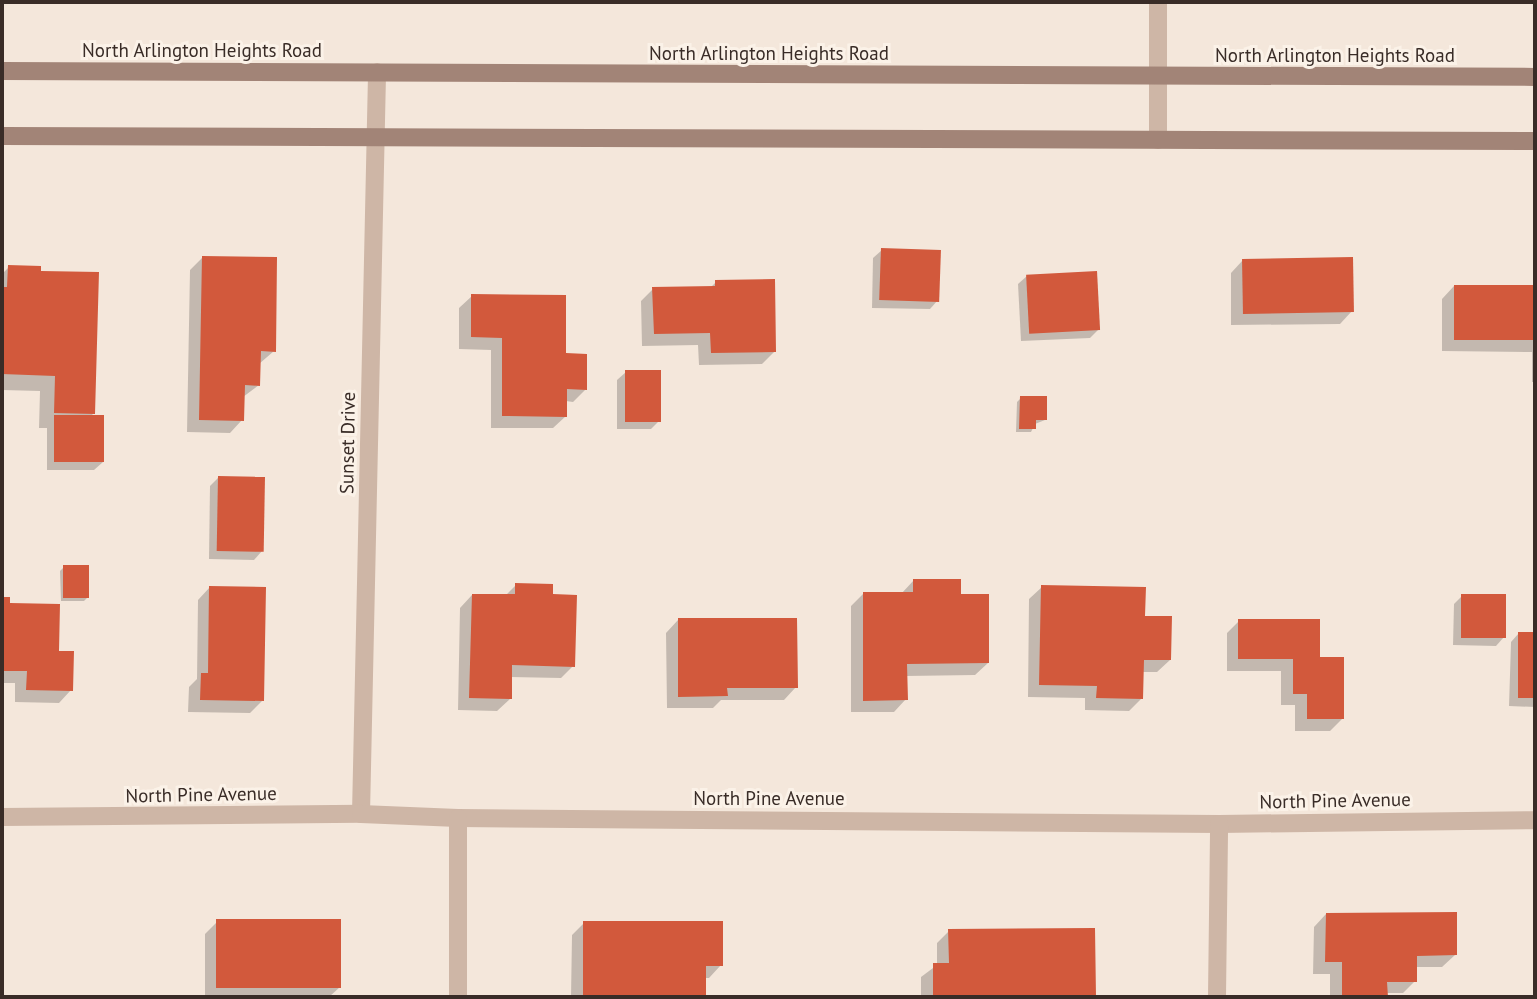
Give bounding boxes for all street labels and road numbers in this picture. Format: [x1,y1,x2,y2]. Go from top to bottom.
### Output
street label: North Arlington Heights Road [82,40,322,62]
street label: North Arlington Heights Road [649,43,889,65]
street label: North Arlington Heights Road [1215,45,1455,67]
street label: Sunset Drive [336,392,360,494]
street label: North Pine Avenue [125,782,277,808]
street label: North Pine Avenue [693,788,845,810]
street label: North Pine Avenue [1259,788,1411,814]

